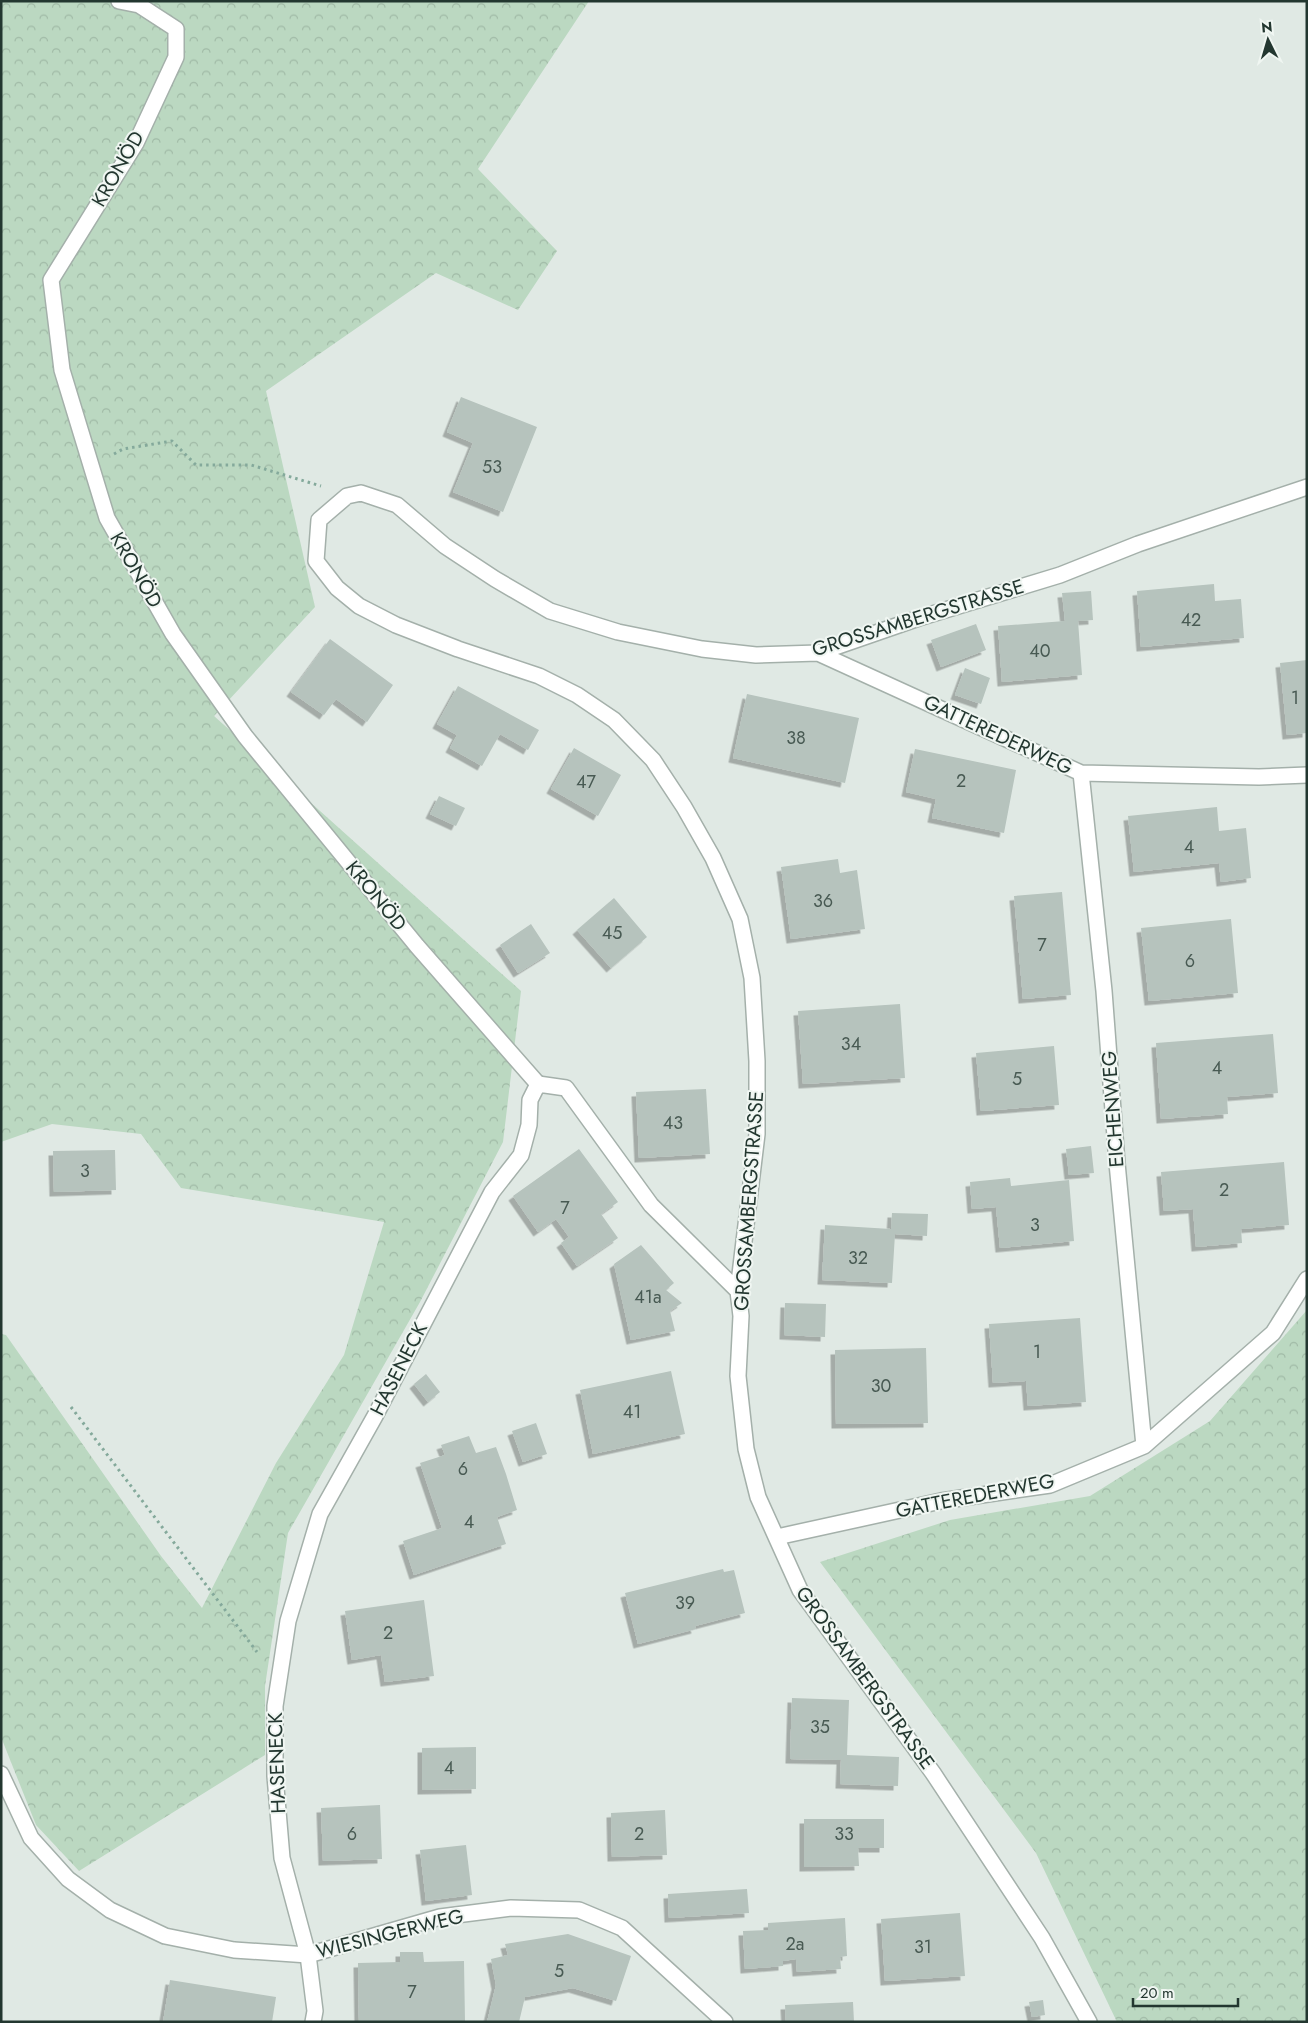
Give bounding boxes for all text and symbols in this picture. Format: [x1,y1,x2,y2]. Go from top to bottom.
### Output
north arrow [1243,15,1293,65]
text: N [1260,17,1273,37]
street label: KRONÖD [85,126,151,212]
house number: 53 [482,454,502,480]
street label: KRONÖD [103,527,169,613]
street label: GROSSAMBERGSTRASSE [808,572,1028,664]
house number: 42 [1181,607,1201,633]
house number: 40 [1029,638,1051,664]
house number: 1 [1291,685,1299,711]
street label: GATTEREDERWEG [919,688,1077,782]
house number: 38 [786,725,806,751]
house number: 2 [956,768,966,794]
house number: 47 [576,769,597,795]
house number: 4 [1184,834,1194,860]
street label: KRONÖD [339,855,413,937]
house number: 36 [813,888,833,914]
house number: 45 [602,920,622,946]
house number: 7 [1037,932,1047,958]
house number: 6 [1185,948,1195,974]
house number: 34 [841,1031,861,1057]
street label: EICHENWEG [1094,1050,1132,1168]
house number: 4 [1212,1055,1222,1081]
house number: 5 [1012,1066,1022,1092]
street label: GROSSAMBERGSTRASSE [727,1090,771,1312]
house number: 43 [663,1110,683,1136]
house number: 3 [80,1158,90,1184]
house number: 2 [1219,1177,1229,1203]
house number: 7 [560,1195,570,1221]
house number: 3 [1030,1212,1040,1238]
house number: 32 [848,1245,868,1271]
house number: 41a [634,1284,662,1310]
street label: HASENECK [363,1317,435,1421]
house number: 1 [1033,1339,1041,1365]
house number: 30 [871,1373,892,1399]
house number: 41 [623,1399,641,1425]
house number: 6 [458,1456,468,1482]
street label: GATTEREDERWEG [893,1466,1057,1526]
house number: 4 [464,1509,474,1535]
street label: GROSSAMBERGSTRASSE [789,1580,941,1776]
house number: 39 [675,1590,695,1616]
house number: 2 [383,1620,393,1646]
street label: HASENECK [261,1711,293,1814]
house number: 35 [810,1714,830,1740]
house number: 4 [444,1755,454,1781]
house number: 6 [347,1821,357,1847]
house number: 2 [634,1821,644,1847]
house number: 33 [834,1821,854,1847]
street label: WIESINGERWEG [313,1902,467,1966]
house number: 2a [786,1931,804,1957]
house number: 31 [914,1934,932,1960]
house number: 5 [554,1958,564,1984]
scale bar [1133,1976,1238,2008]
house number: 7 [407,1979,417,2005]
text: 20 m [1140,1982,1174,2004]

